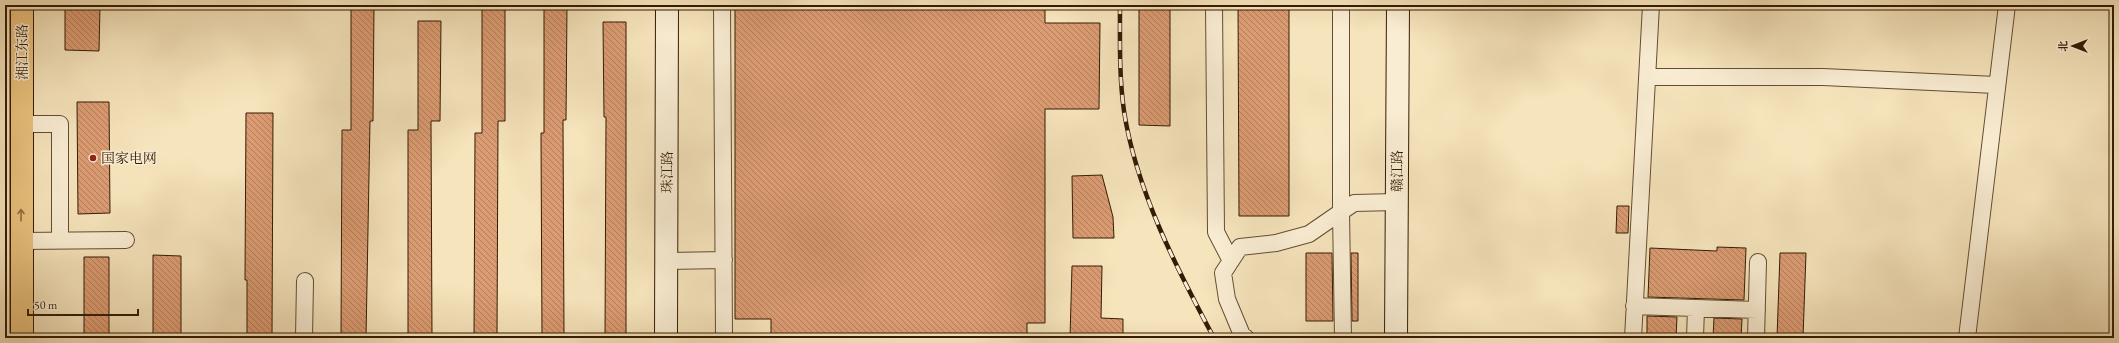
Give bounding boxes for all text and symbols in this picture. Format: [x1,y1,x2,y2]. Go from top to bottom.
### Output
street label: 湘江东路 [13,24,31,80]
north arrow [2053,26,2093,66]
text: 北 [2056,41,2070,52]
place label: 国家电网 [101,149,157,167]
street label: 赣江路 [1388,150,1406,192]
street label: 珠江路 [658,151,676,193]
marker: 国家电网 [88,153,98,163]
one-way arrow [17,209,25,222]
scale bar [28,291,138,317]
text: 50 m [34,297,58,313]

